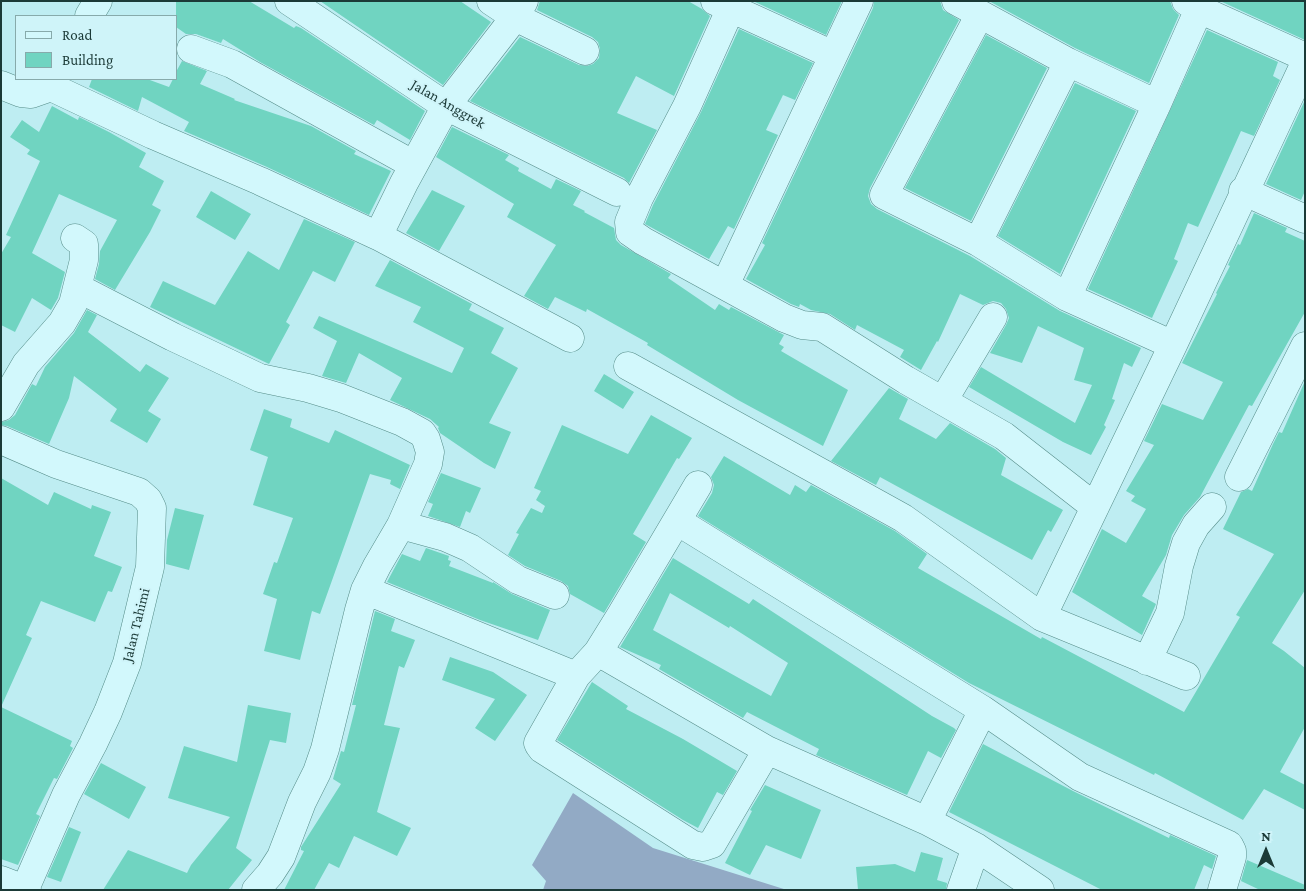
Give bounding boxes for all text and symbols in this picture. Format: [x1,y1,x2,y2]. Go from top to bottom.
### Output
legend [15,15,178,80]
text: Road [62,27,92,43]
text: Building [62,52,113,68]
street label: Jalan Anggrek [408,75,488,133]
street label: Jalan Tahimi [118,586,154,664]
north arrow [1241,826,1291,876]
text: N [1261,828,1271,844]

